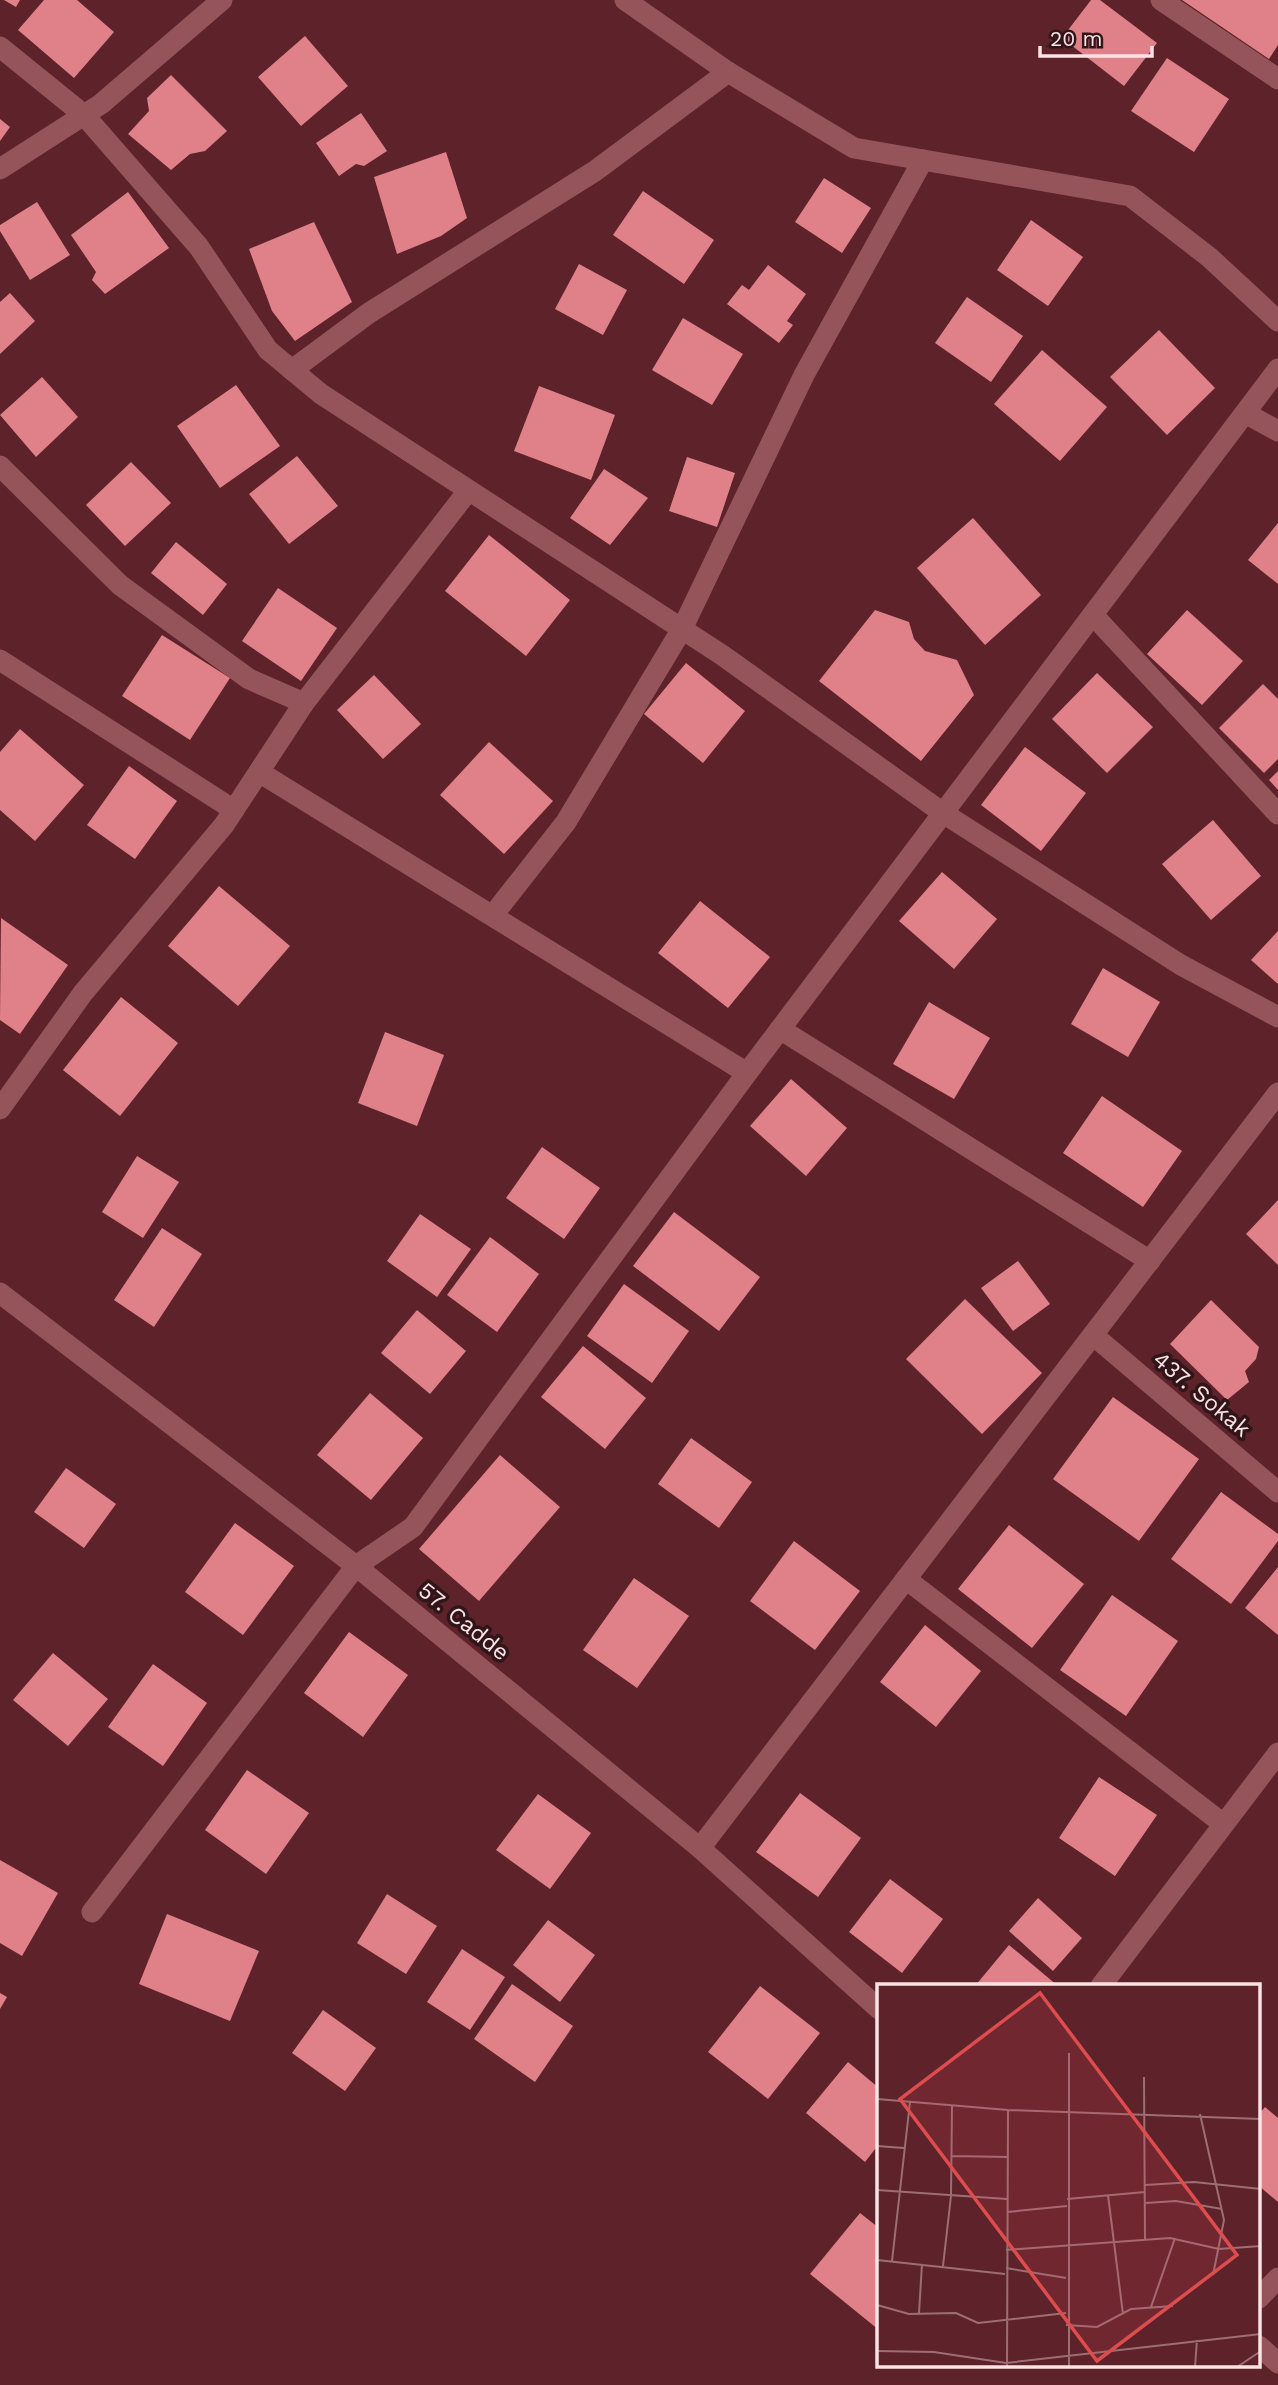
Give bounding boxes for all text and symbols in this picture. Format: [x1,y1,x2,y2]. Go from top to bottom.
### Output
scale bar [1040,14,1152,58]
text: 20 m [1050,26,1102,51]
street label: 437. Sokak [1148,1346,1256,1443]
street label: 57. Cadde [413,1577,515,1666]
inset map [877,1984,1260,2368]

